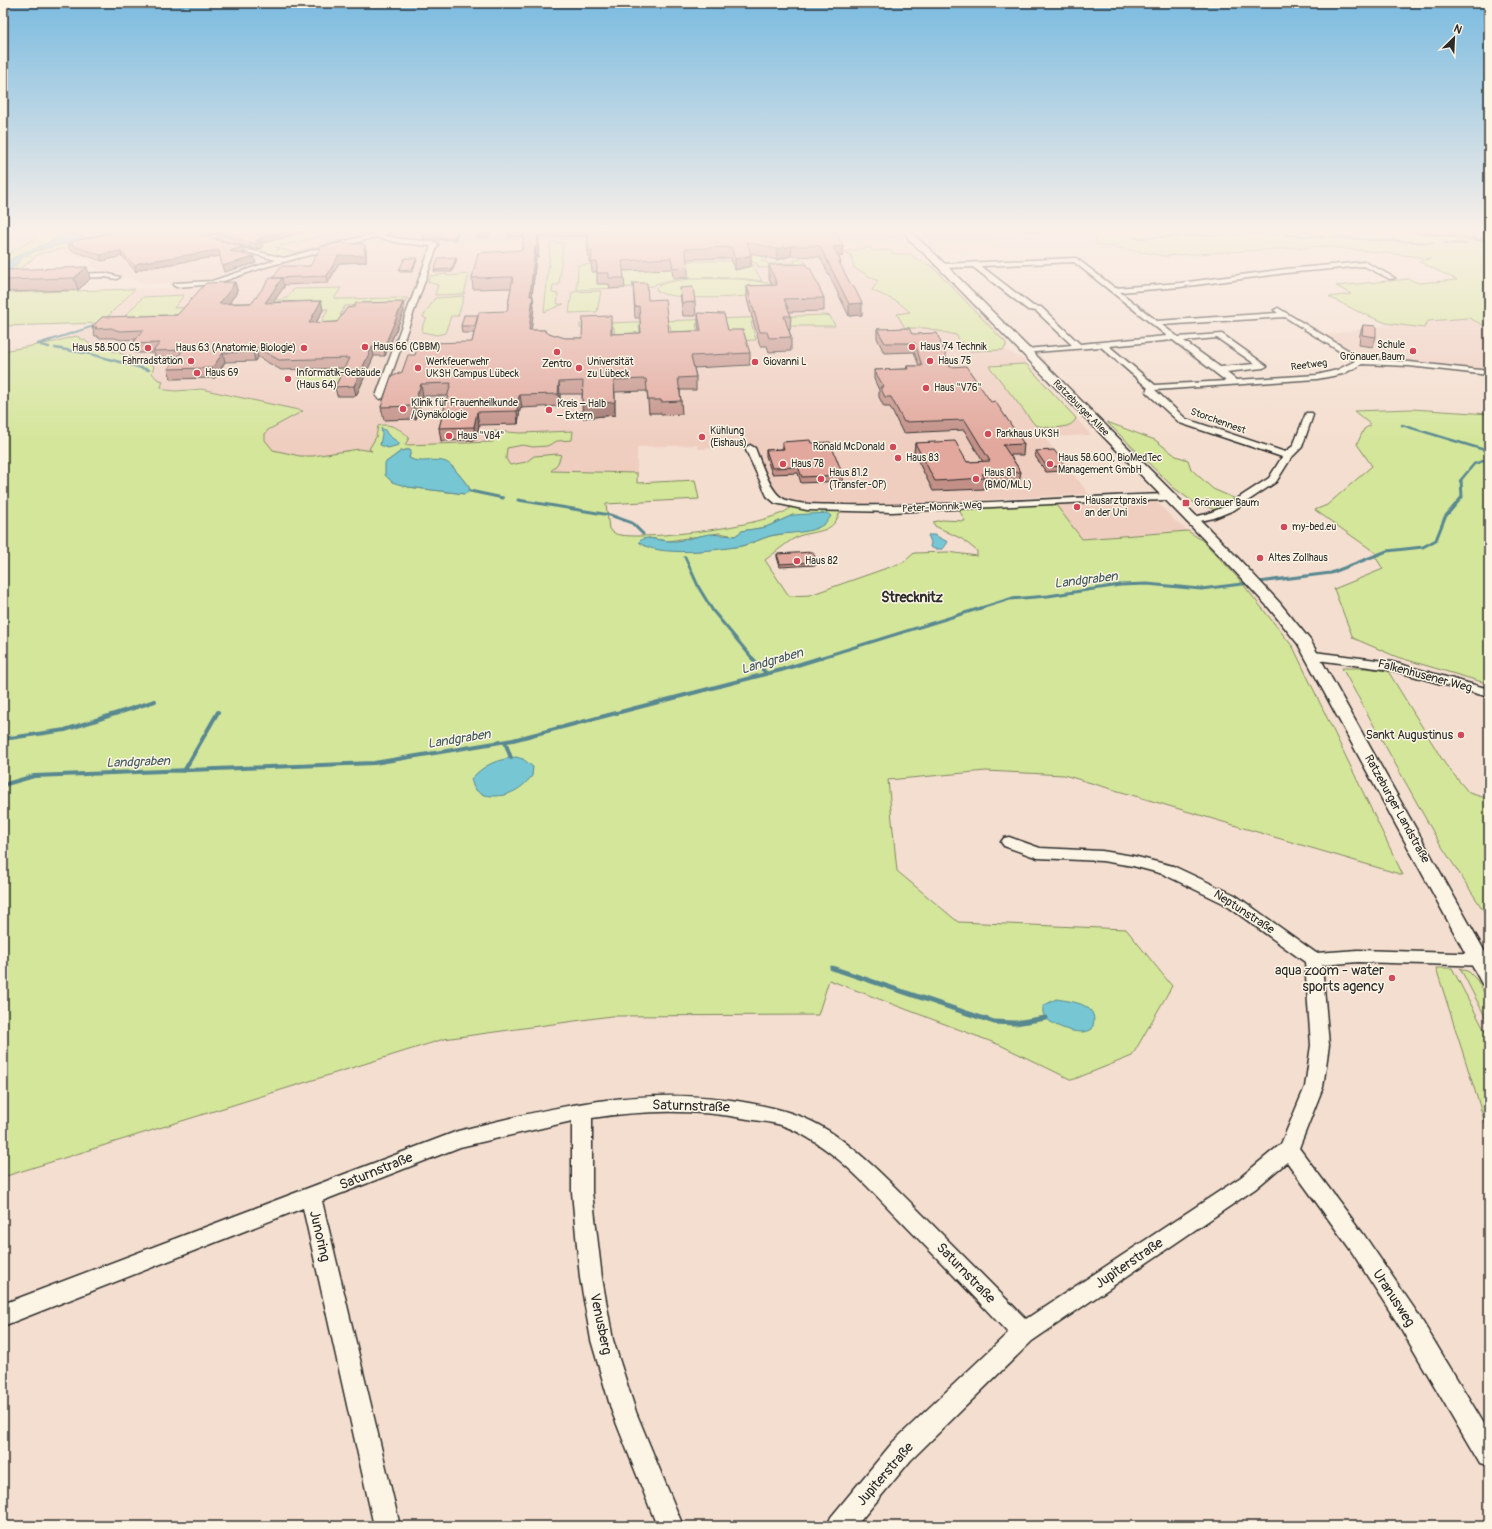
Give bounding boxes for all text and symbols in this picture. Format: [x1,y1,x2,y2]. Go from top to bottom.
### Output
north arrow [1434,18,1474,58]
text: N [1452,22,1464,37]
place label: Schule Grönauer Baum [1340,339,1405,363]
place label: Haus 66 (CBBM) [373,341,441,353]
place label: Haus 74 Technik [920,341,988,353]
place label: Haus 58.500 C5 [72,342,140,354]
place label: Haus 63 (Anatomie, Biologie) [176,342,296,354]
marker: Haus 66 (CBBM) [360,342,370,352]
marker: Haus 74 Technik [907,342,917,352]
marker: Haus 58.500 C5 [143,343,153,353]
marker: Haus 63 (Anatomie, Biologie) [299,343,309,353]
marker: Schule Grönauer Baum [1408,346,1418,356]
marker: Zentro [552,347,562,357]
place label: Fahrradstation [122,355,183,367]
place label: Haus 75 [938,355,971,367]
marker: Fahrradstation [186,356,196,366]
place label: Werkfeuerwehr UKSH Campus Lübeck [426,356,520,380]
place label: Universität zu Lübeck [587,356,634,380]
place label: Giovanni L [763,356,807,368]
marker: Haus 75 [925,356,935,366]
marker: Giovanni L [750,357,760,367]
street label: Reetweg [1290,357,1328,373]
place label: Zentro [542,358,573,370]
marker: Werkfeuerwehr UKSH Campus Lübeck [413,363,423,373]
marker: Universität zu Lübeck [574,363,584,373]
place label: Haus 69 [205,367,238,379]
place label: Informatik-Gebäude (Haus 64) [296,367,381,391]
marker: Haus 69 [192,368,202,378]
marker: Informatik-Gebäude (Haus 64) [283,374,293,384]
street label: Ratzeburger Allee [1050,377,1112,439]
place label: Haus "V76" [934,382,982,394]
marker: Haus "V76" [921,383,931,393]
place label: Klinik für Frauenheilkunde / Gynäkologie [411,397,518,421]
place label: Kreis – Halb – Extern [556,398,606,422]
marker: Klinik für Frauenheilkunde / Gynäkologie [398,404,408,414]
marker: Kreis – Halb – Extern [544,405,554,415]
street label: Storchennest [1189,405,1248,437]
place label: Kühlung (Eishaus) [710,425,747,449]
place label: Parkhaus UKSH [996,428,1059,440]
marker: Parkhaus UKSH [983,429,993,439]
place label: Haus "V84" [457,430,504,442]
marker: Haus "V84" [444,431,454,441]
marker: Kühlung (Eishaus) [697,432,707,442]
place label: Ronald McDonald [813,441,885,453]
marker: Ronald McDonald [888,442,898,452]
place label: Haus 83 [906,452,939,464]
place label: Haus 58.600, BioMedTec Management GmbH [1058,452,1162,476]
marker: Haus 83 [893,453,903,463]
place label: Haus 78 [791,458,824,470]
marker: Haus 78 [778,459,788,469]
marker: Haus 58.600, BioMedTec Management GmbH [1045,459,1055,469]
place label: Haus 81.2 (Transfer-OP) [829,467,887,491]
place label: Haus 81 (BMO/MLL) [984,467,1032,491]
marker: Haus 81.2 (Transfer-OP) [816,474,826,484]
marker: Haus 81 (BMO/MLL) [971,474,981,484]
place label: Hausarztpraxis an der Uni [1085,495,1147,519]
place label: Grönauer Baum [1194,497,1259,509]
marker: Grönauer Baum [1181,498,1191,508]
street label: Peter-Monnik-Weg [902,499,982,515]
marker: Hausarztpraxis an der Uni [1072,502,1082,512]
place label: my-bed.eu [1292,521,1336,533]
marker: my-bed.eu [1279,522,1289,532]
place label: Altes Zollhaus [1268,552,1328,564]
marker: Altes Zollhaus [1255,553,1265,563]
place label: Haus 82 [805,555,838,567]
marker: Haus 82 [792,556,802,566]
water label: Landgraben [1053,568,1119,592]
district label: Strecknitz [881,589,944,606]
water label: Landgraben [739,644,805,677]
street label: Falkenhusener Weg [1376,656,1474,696]
water label: Landgraben [426,726,492,752]
place label: Sankt Augustinus [1366,728,1454,743]
marker: Sankt Augustinus [1456,730,1466,740]
street label: Ratzeburger Landstraße [1361,752,1433,866]
water label: Landgraben [106,753,171,771]
street label: Neptunstraße [1211,887,1277,937]
place label: aqua zoom - water sports agency [1275,962,1384,995]
marker: aqua zoom - water sports agency [1387,973,1397,983]
street label: Saturnstraße [652,1096,730,1116]
street label: Saturnstraße [337,1149,415,1193]
street label: Junoring [306,1209,334,1263]
street label: Jupiterstraße [1092,1234,1166,1292]
street label: Saturnstraße [933,1239,999,1307]
street label: Uranusweg [1369,1266,1419,1330]
street label: Venusberg [586,1292,616,1356]
street label: Jupiterstraße [853,1439,917,1509]

